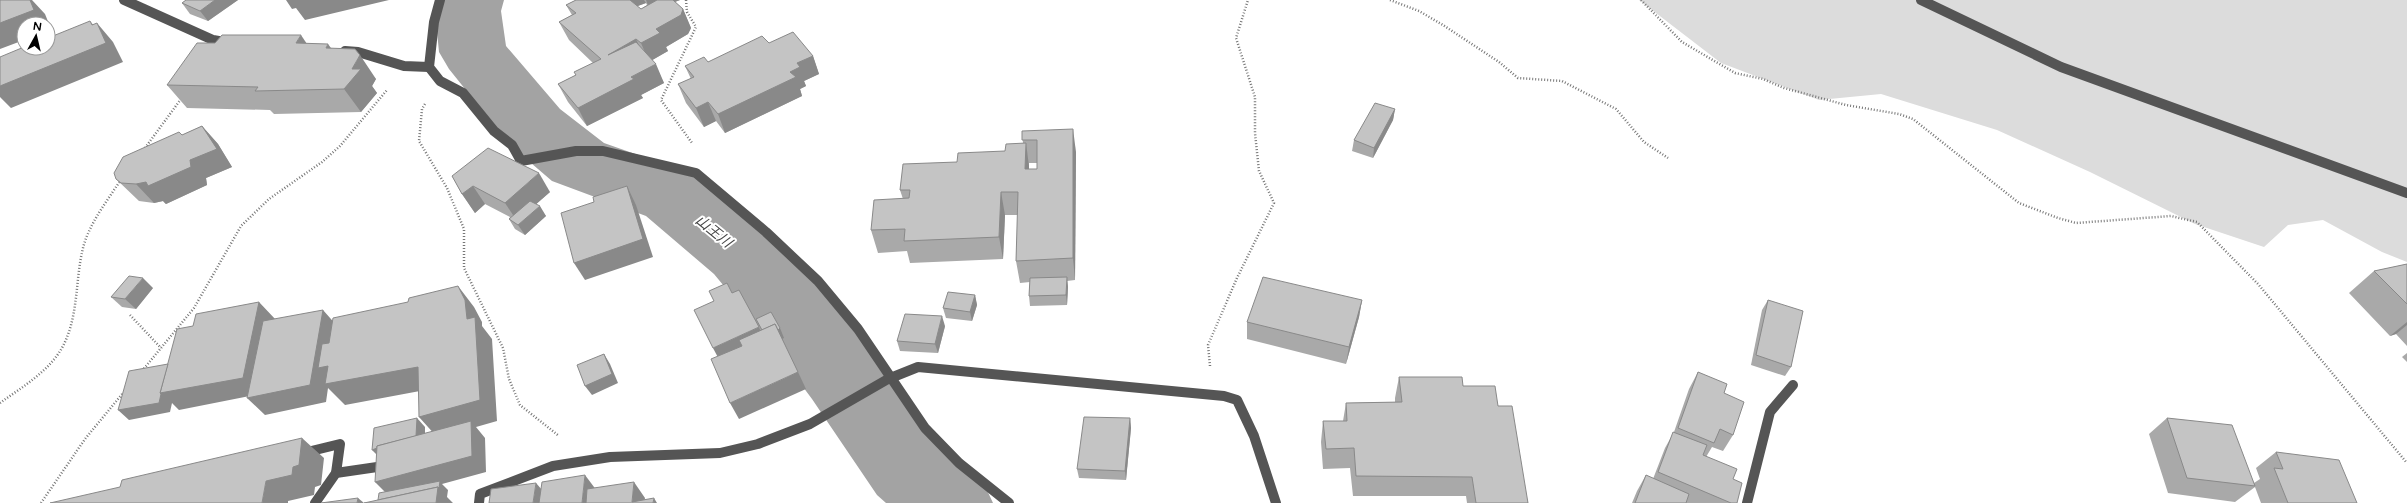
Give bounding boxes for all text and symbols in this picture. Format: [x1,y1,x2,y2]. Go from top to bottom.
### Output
north arrow [16,16,56,56]
text: N [32,20,43,34]
water label: 山王川 [692,212,737,252]

